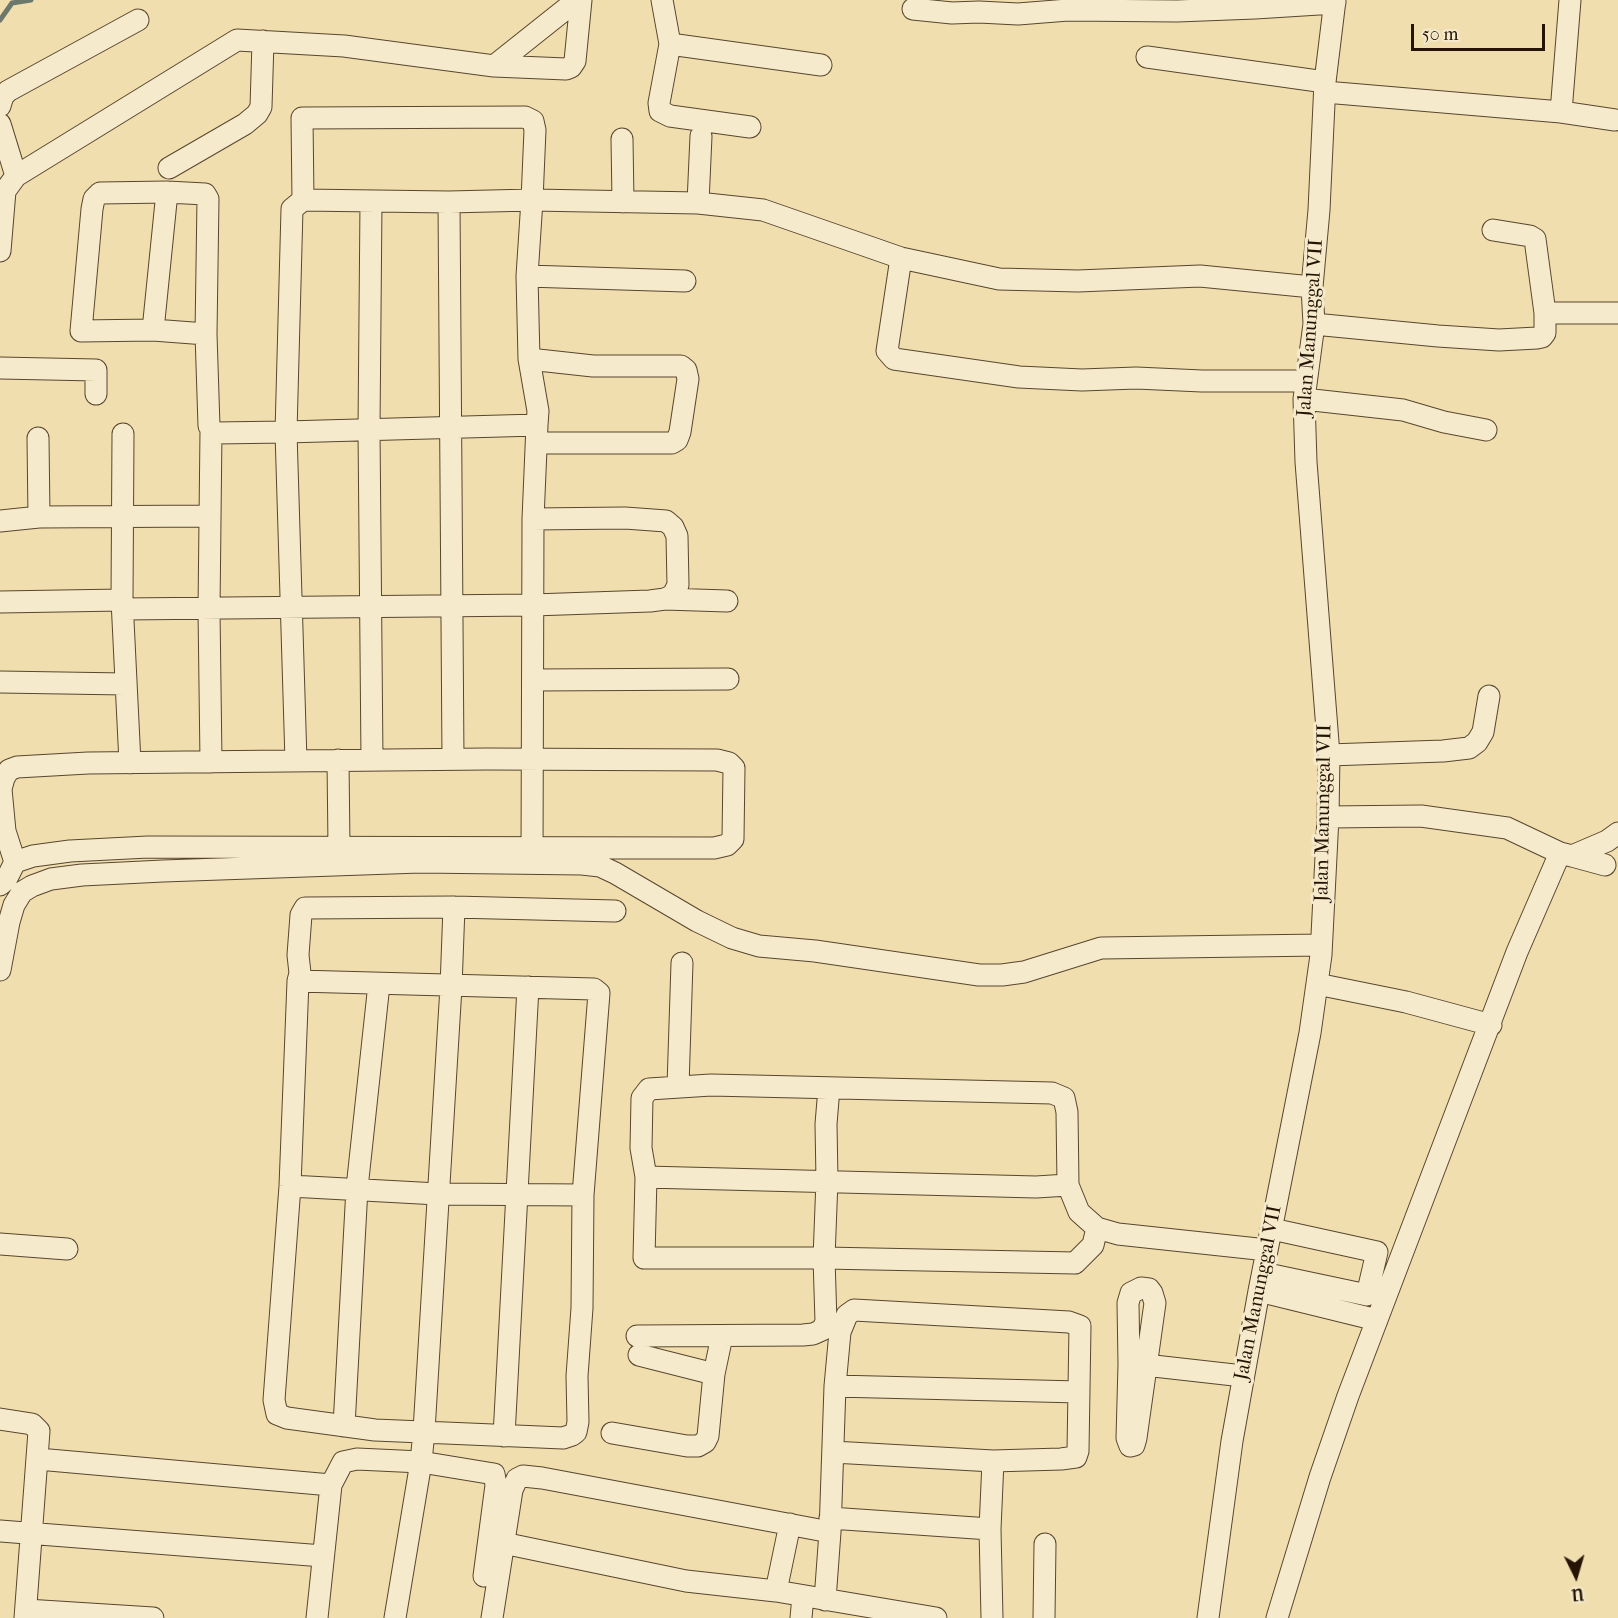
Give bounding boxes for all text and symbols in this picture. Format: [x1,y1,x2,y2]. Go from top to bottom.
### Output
scale bar [1414,12,1548,50]
text: 50 m [1422,24,1458,45]
street label: Jalan Manunggal VII [1293,238,1329,418]
street label: Jalan Manunggal VII [1310,724,1338,902]
street label: Jalan Manunggal VII [1230,1203,1288,1383]
north arrow [1546,1546,1606,1606]
text: U [1571,1584,1585,1604]

